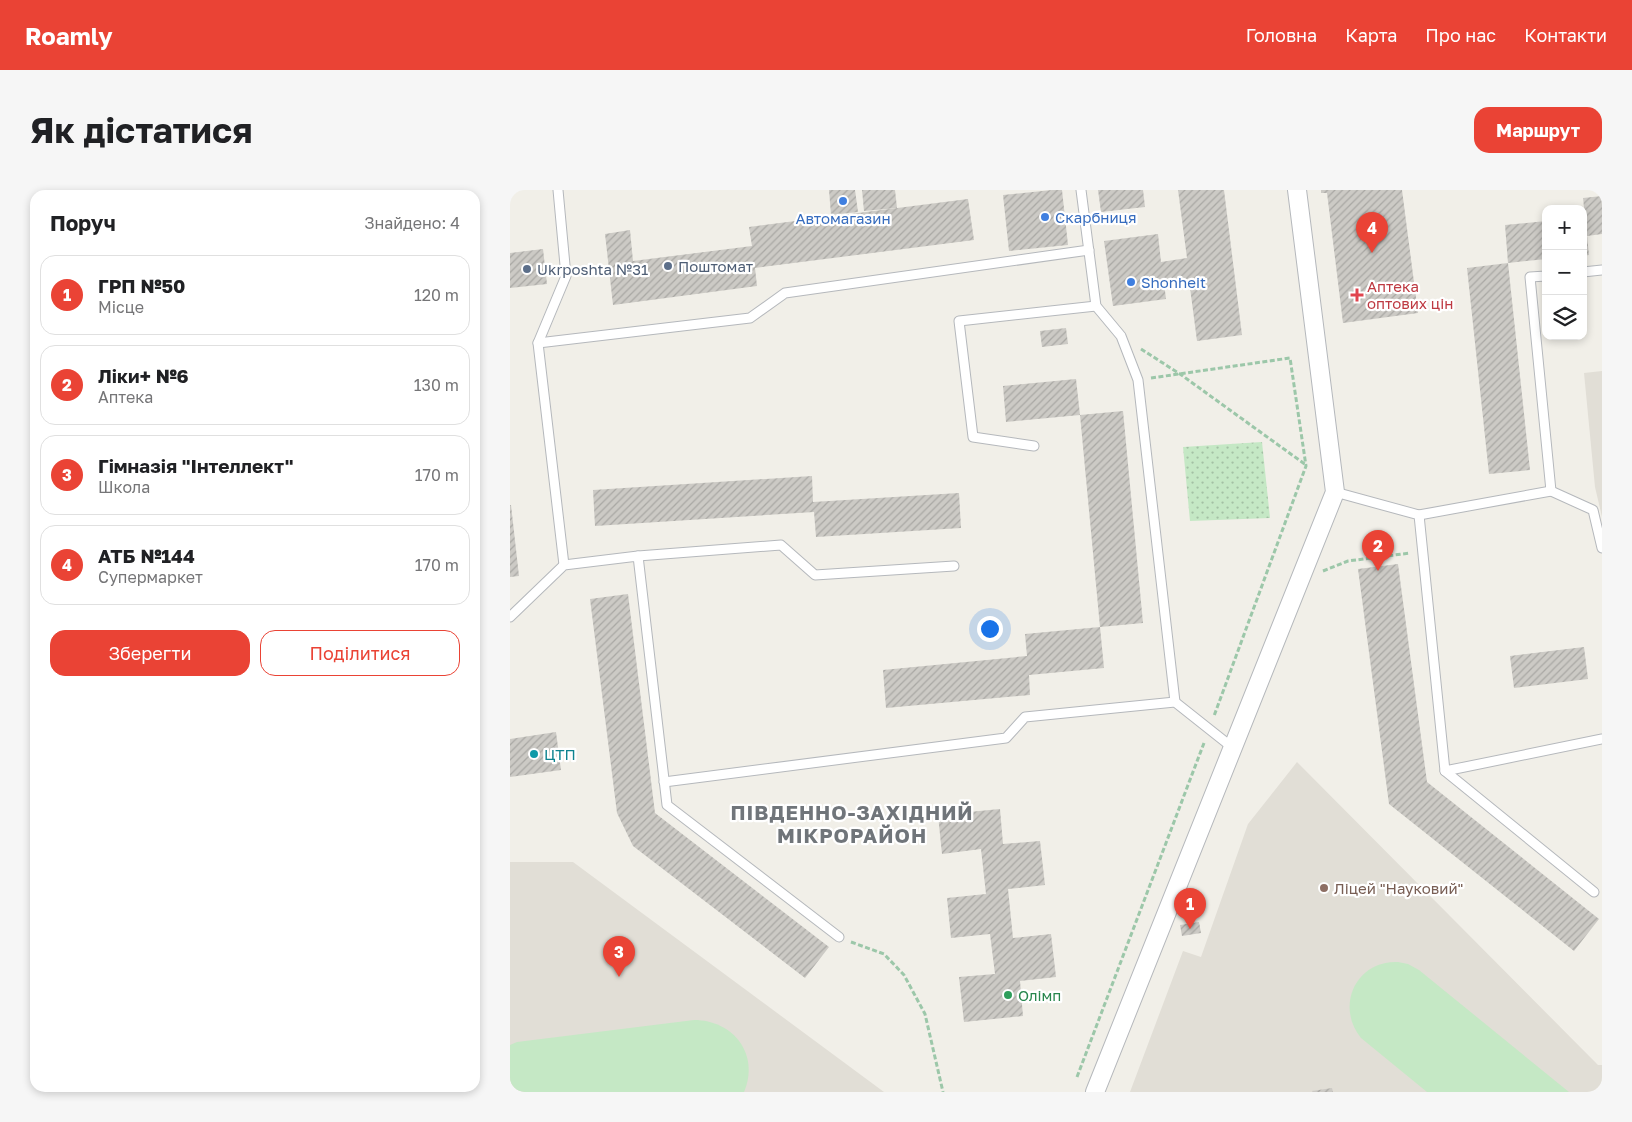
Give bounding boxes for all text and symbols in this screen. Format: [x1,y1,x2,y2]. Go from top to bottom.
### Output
text: Roamly [25,21,113,50]
text: Головна [1246,24,1317,46]
text: Карта [1345,24,1397,46]
text: Про нас [1425,24,1496,46]
text: Контакти [1524,24,1607,46]
button: Маршрут [1474,107,1602,153]
text: Як дістатися [30,109,253,151]
marker: Автомагазин [837,195,849,207]
map controls [1542,205,1587,340]
button: + [1542,205,1587,250]
place label: Скарбниця [1055,208,1137,226]
place label: Автомагазин [795,209,891,227]
text: Поруч [50,210,116,236]
marker: Скарбниця [1039,211,1051,223]
pin: 4 [1356,212,1388,253]
text: Знайдено: 4 [364,213,460,233]
button: − [1542,250,1587,295]
place label: Поштомат [678,257,754,275]
place label: Ukrposhta №31 [537,260,648,278]
marker: Поштомат [662,260,674,272]
marker: Ukrposhta №31 [521,263,533,275]
place label: Shonheit [1141,273,1206,291]
text: ГРП №50 [98,274,185,297]
marker: Shonheit [1125,276,1137,288]
place label: Аптека оптових цін [1367,277,1453,312]
text: 1 [63,285,71,305]
text: 120 m [414,285,459,305]
marker: Аптека оптових цін [1351,289,1363,301]
button: layers [1542,295,1587,340]
text: Місце [98,297,144,317]
text: Ліки+ №6 [98,364,189,387]
text: 2 [62,375,72,395]
text: 130 m [414,375,459,395]
text: Аптека [98,387,153,407]
text: Гімназія "Інтеллект" [98,454,293,477]
text: 3 [62,465,72,485]
text: 170 m [415,465,459,485]
text: Школа [98,477,150,497]
pin: 2 [1362,530,1394,571]
text: АТБ №144 [98,544,195,567]
text: 4 [62,555,72,575]
text: 170 m [415,555,459,575]
text: Супермаркет [98,567,203,587]
your location [977,616,1003,642]
button: Зберегти [50,630,250,676]
button: Поділитися [260,630,460,676]
place label: ЦТП [544,745,576,763]
marker: ЦТП [528,748,540,760]
district label: ПІВДЕННО-ЗАХІДНИЙ МІКРОРАЙОН [730,800,974,847]
place label: Ліцей "Науковий" [1334,879,1463,897]
marker: Ліцей "Науковий" [1318,882,1330,894]
pin: 1 [1174,888,1206,929]
pin: 3 [603,936,635,977]
place label: Олімп [1018,986,1061,1004]
marker: Олімп [1002,989,1014,1001]

